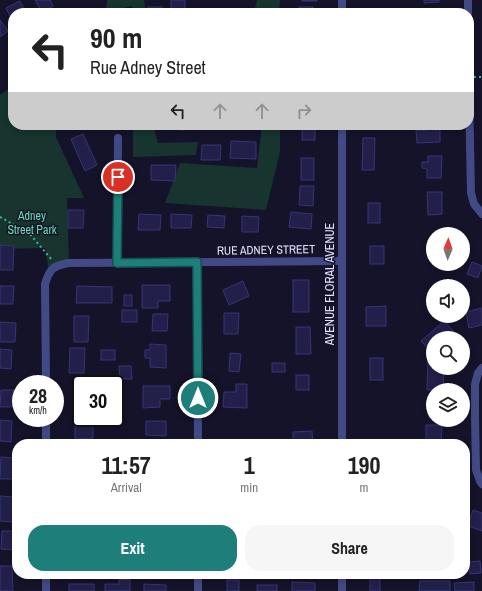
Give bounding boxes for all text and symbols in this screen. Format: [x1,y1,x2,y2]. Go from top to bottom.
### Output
text: 90 m [90,19,142,57]
icon: left [24,24,76,76]
text: Rue Adney Street [90,55,206,80]
icon: left [167,100,189,122]
icon: ahead [209,100,231,122]
icon: ahead [251,100,273,122]
icon: right [293,100,315,122]
pin [101,160,135,194]
icon: arrive [107,166,129,188]
park label: Adney Street Park [7,208,57,238]
street label: AVENUE FLORAL AVENUE [322,223,338,346]
north arrow [426,227,470,271]
map controls [426,227,470,427]
street label: RUE ADNEY STREET [217,241,315,259]
button: sound [426,279,470,323]
button: search [426,331,470,375]
speed limit sign: 30 [72,375,124,427]
position arrow [177,377,219,419]
text: 28 [29,382,47,409]
button: layers [426,383,470,427]
text: km/h [29,404,47,417]
text: 11:57 [102,449,151,481]
text: 1 [244,449,255,481]
text: 190 [348,449,380,481]
text: Arrival [111,479,142,496]
text: min [240,479,258,496]
text: m [360,479,368,496]
button: Exit [28,525,237,571]
button: Share [245,525,454,571]

